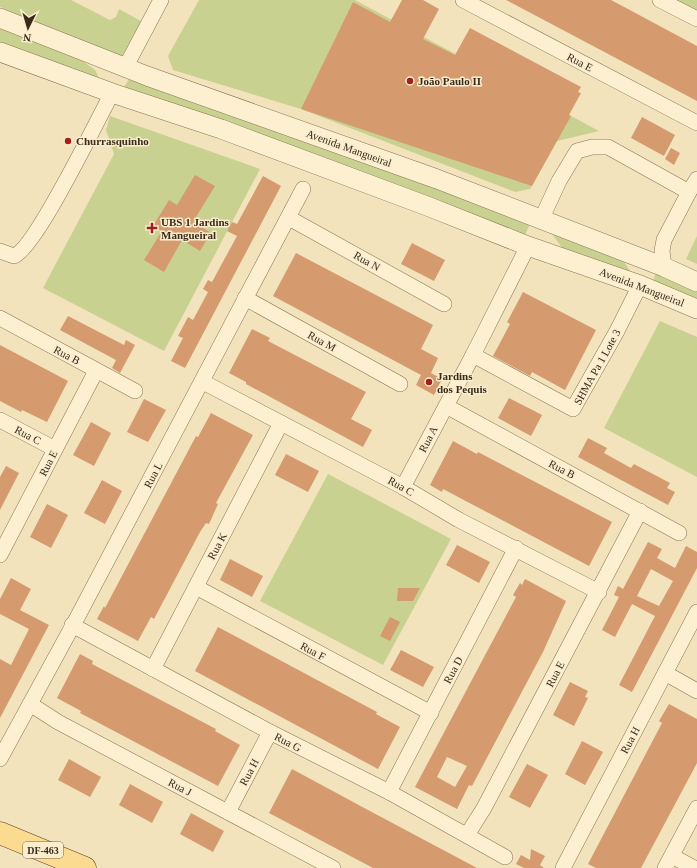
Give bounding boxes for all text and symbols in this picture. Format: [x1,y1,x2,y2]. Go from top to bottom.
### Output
north arrow [8,8,48,48]
text: N [23,32,32,44]
street label: Rua E [565,50,595,74]
place label: João Paulo II [418,75,481,87]
marker: João Paulo II [405,76,415,86]
street label: Avenida Mangueiral [305,127,393,169]
place label: Churrasquinho [76,135,149,147]
marker: Churrasquinho [63,136,73,146]
place label: UBS 1 Jardins Mangueiral [161,216,230,241]
marker: UBS 1 Jardins Mangueiral [146,222,158,234]
street label: Rua N [352,249,382,273]
street label: Avenida Mangueiral [598,265,686,309]
street label: SHMA Pa 1 Lote 3 [571,327,623,407]
street label: Rua M [306,328,338,354]
street label: Rua B [52,343,82,367]
place label: Jardins dos Pequis [437,370,488,395]
marker: Jardins dos Pequis [424,377,434,387]
street label: Rua C [13,423,43,447]
street label: Rua A [416,424,440,454]
street label: Rua E [36,448,60,478]
street label: Rua B [547,457,577,481]
street label: Rua L [141,460,165,490]
street label: Rua C [386,474,416,498]
street label: Rua K [205,531,229,561]
street label: Rua F [298,639,328,663]
street label: Rua D [441,655,465,685]
street label: Rua E [543,659,567,689]
street label: Rua H [618,725,642,755]
street label: Rua G [273,730,303,754]
street label: Rua H [237,757,261,787]
street label: Rua J [166,776,194,798]
road number: DF-463 [23,842,63,858]

